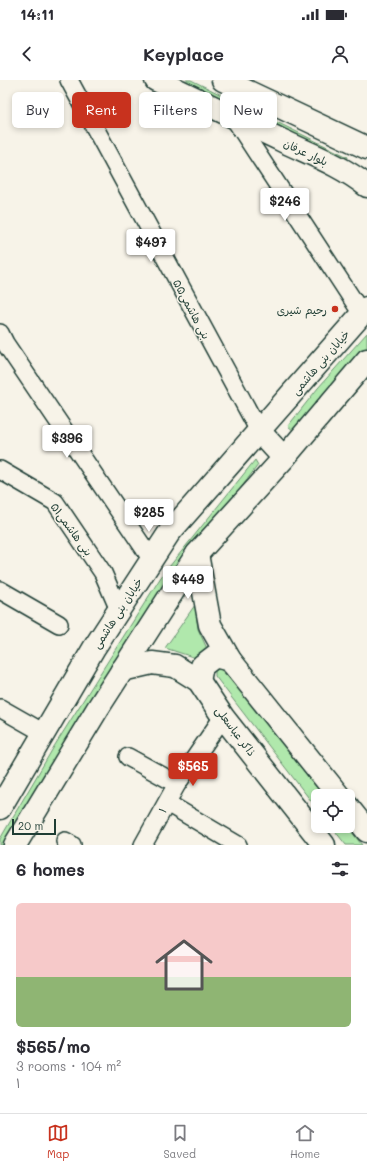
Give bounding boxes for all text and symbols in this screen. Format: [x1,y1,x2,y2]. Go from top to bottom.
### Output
text: 14:11 [20,4,54,24]
text: Keyplace [143,42,224,66]
icon: back [16,43,38,65]
icon: person [329,43,351,65]
chip: Buy [12,92,64,128]
chip: Rent [72,92,131,128]
chip: Filters [139,92,212,128]
chip: New [220,92,277,128]
street label: بلوار عرفان [281,135,331,170]
pin: $246 [261,188,309,222]
text: $246 [269,192,301,209]
pin: $497 [127,229,175,263]
text: $497 [135,233,167,250]
street label: بنی هاشمی۵۵ [169,276,214,342]
place label: رحیم شیری [277,302,327,319]
marker: رحیم شیری [330,304,340,314]
street label: خیابان بنی هاشمی [288,326,353,398]
pin: $396 [43,425,91,459]
text: $396 [51,429,83,446]
street label: بنی هاشمی۵۱ [47,499,96,559]
pin: $285 [125,499,173,533]
text: $285 [134,503,164,520]
pin: $449 [164,566,212,600]
text: $449 [172,570,204,587]
street label: خیابان بنی هاشمی [89,575,146,652]
street label: ذاکر عباسعلی [212,703,260,759]
pin: $565 [169,753,217,787]
text: $565 [177,757,209,774]
map controls [311,789,355,833]
button: locate [311,789,355,833]
street label: ۱ [155,805,169,815]
scale bar [12,817,56,836]
text: 20 m [18,818,43,833]
text: 6 homes [16,858,85,880]
icon: filters [329,858,351,880]
icon: home [148,929,220,1001]
text: $565/mo [16,1035,90,1057]
text: 3 rooms · 104 m² [16,1057,121,1074]
text: ۱ [16,1074,21,1091]
tab: Map [47,1122,69,1161]
tab: Saved [163,1122,196,1161]
tab: Home [290,1122,320,1161]

